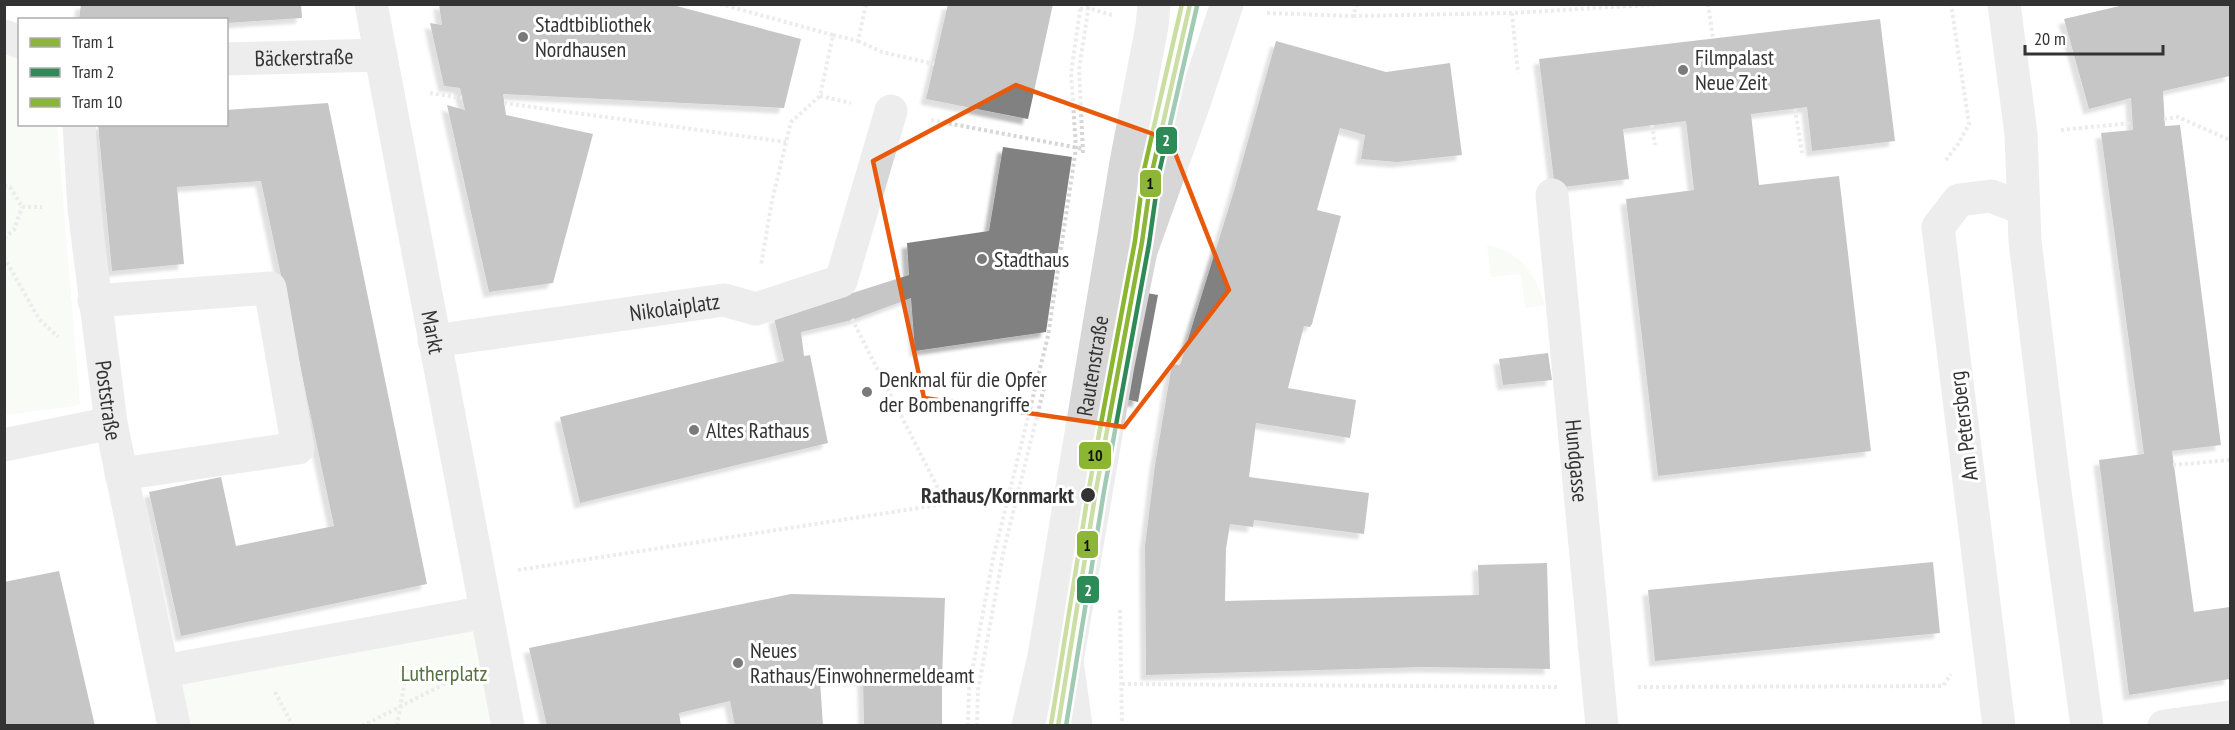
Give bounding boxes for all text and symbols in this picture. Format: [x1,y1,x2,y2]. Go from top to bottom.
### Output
place label: Stadtbibliothek Nordhausen [535,10,652,63]
legend [18,18,228,126]
scale bar [2025,18,2163,56]
text: 20 m [2034,27,2066,50]
text: Tram 1 [72,30,114,53]
marker: Stadtbibliothek Nordhausen [516,30,530,44]
street label: Bäckerstraße [254,42,354,72]
place label: Filmpalast Neue Zeit [1695,43,1774,96]
text: Tram 2 [72,60,114,83]
marker: Filmpalast Neue Zeit [1676,63,1690,77]
text: Tram 10 [72,90,122,113]
line badge: 2 [1155,126,1178,155]
text: 2 [1162,130,1170,150]
line badge: 1 [1139,169,1162,198]
text: 1 [1146,173,1154,193]
place label: Stadthaus [994,245,1069,273]
marker: Stadthaus [975,252,989,266]
street label: Nikolaiplatz [628,287,722,327]
street label: Markt [415,308,451,356]
street label: Rautenstraße [1070,313,1114,418]
street label: Poststraße [89,359,128,443]
place label: Denkmal für die Opfer der Bombenangriffe [879,365,1047,418]
street label: Am Petersberg [1942,370,1984,482]
marker: Denkmal für die Opfer der Bombenangriffe [860,385,874,399]
place label: Altes Rathaus [706,416,809,444]
street label: Hundgasse [1559,418,1595,503]
marker: Altes Rathaus [687,423,701,437]
line badge: 10 [1078,441,1112,470]
text: 10 [1087,445,1103,465]
place label: Rathaus/Kornmarkt [921,481,1075,509]
marker: Rathaus/Kornmarkt [1079,486,1097,504]
line badge: 1 [1076,530,1099,559]
text: 1 [1083,535,1091,555]
line badge: 2 [1076,575,1100,604]
text: 2 [1084,580,1092,600]
place label: Neues Rathaus/Einwohnermeldeamt [750,636,974,689]
marker: Neues Rathaus/Einwohnermeldeamt [731,656,745,670]
park label: Lutherplatz [401,659,487,687]

